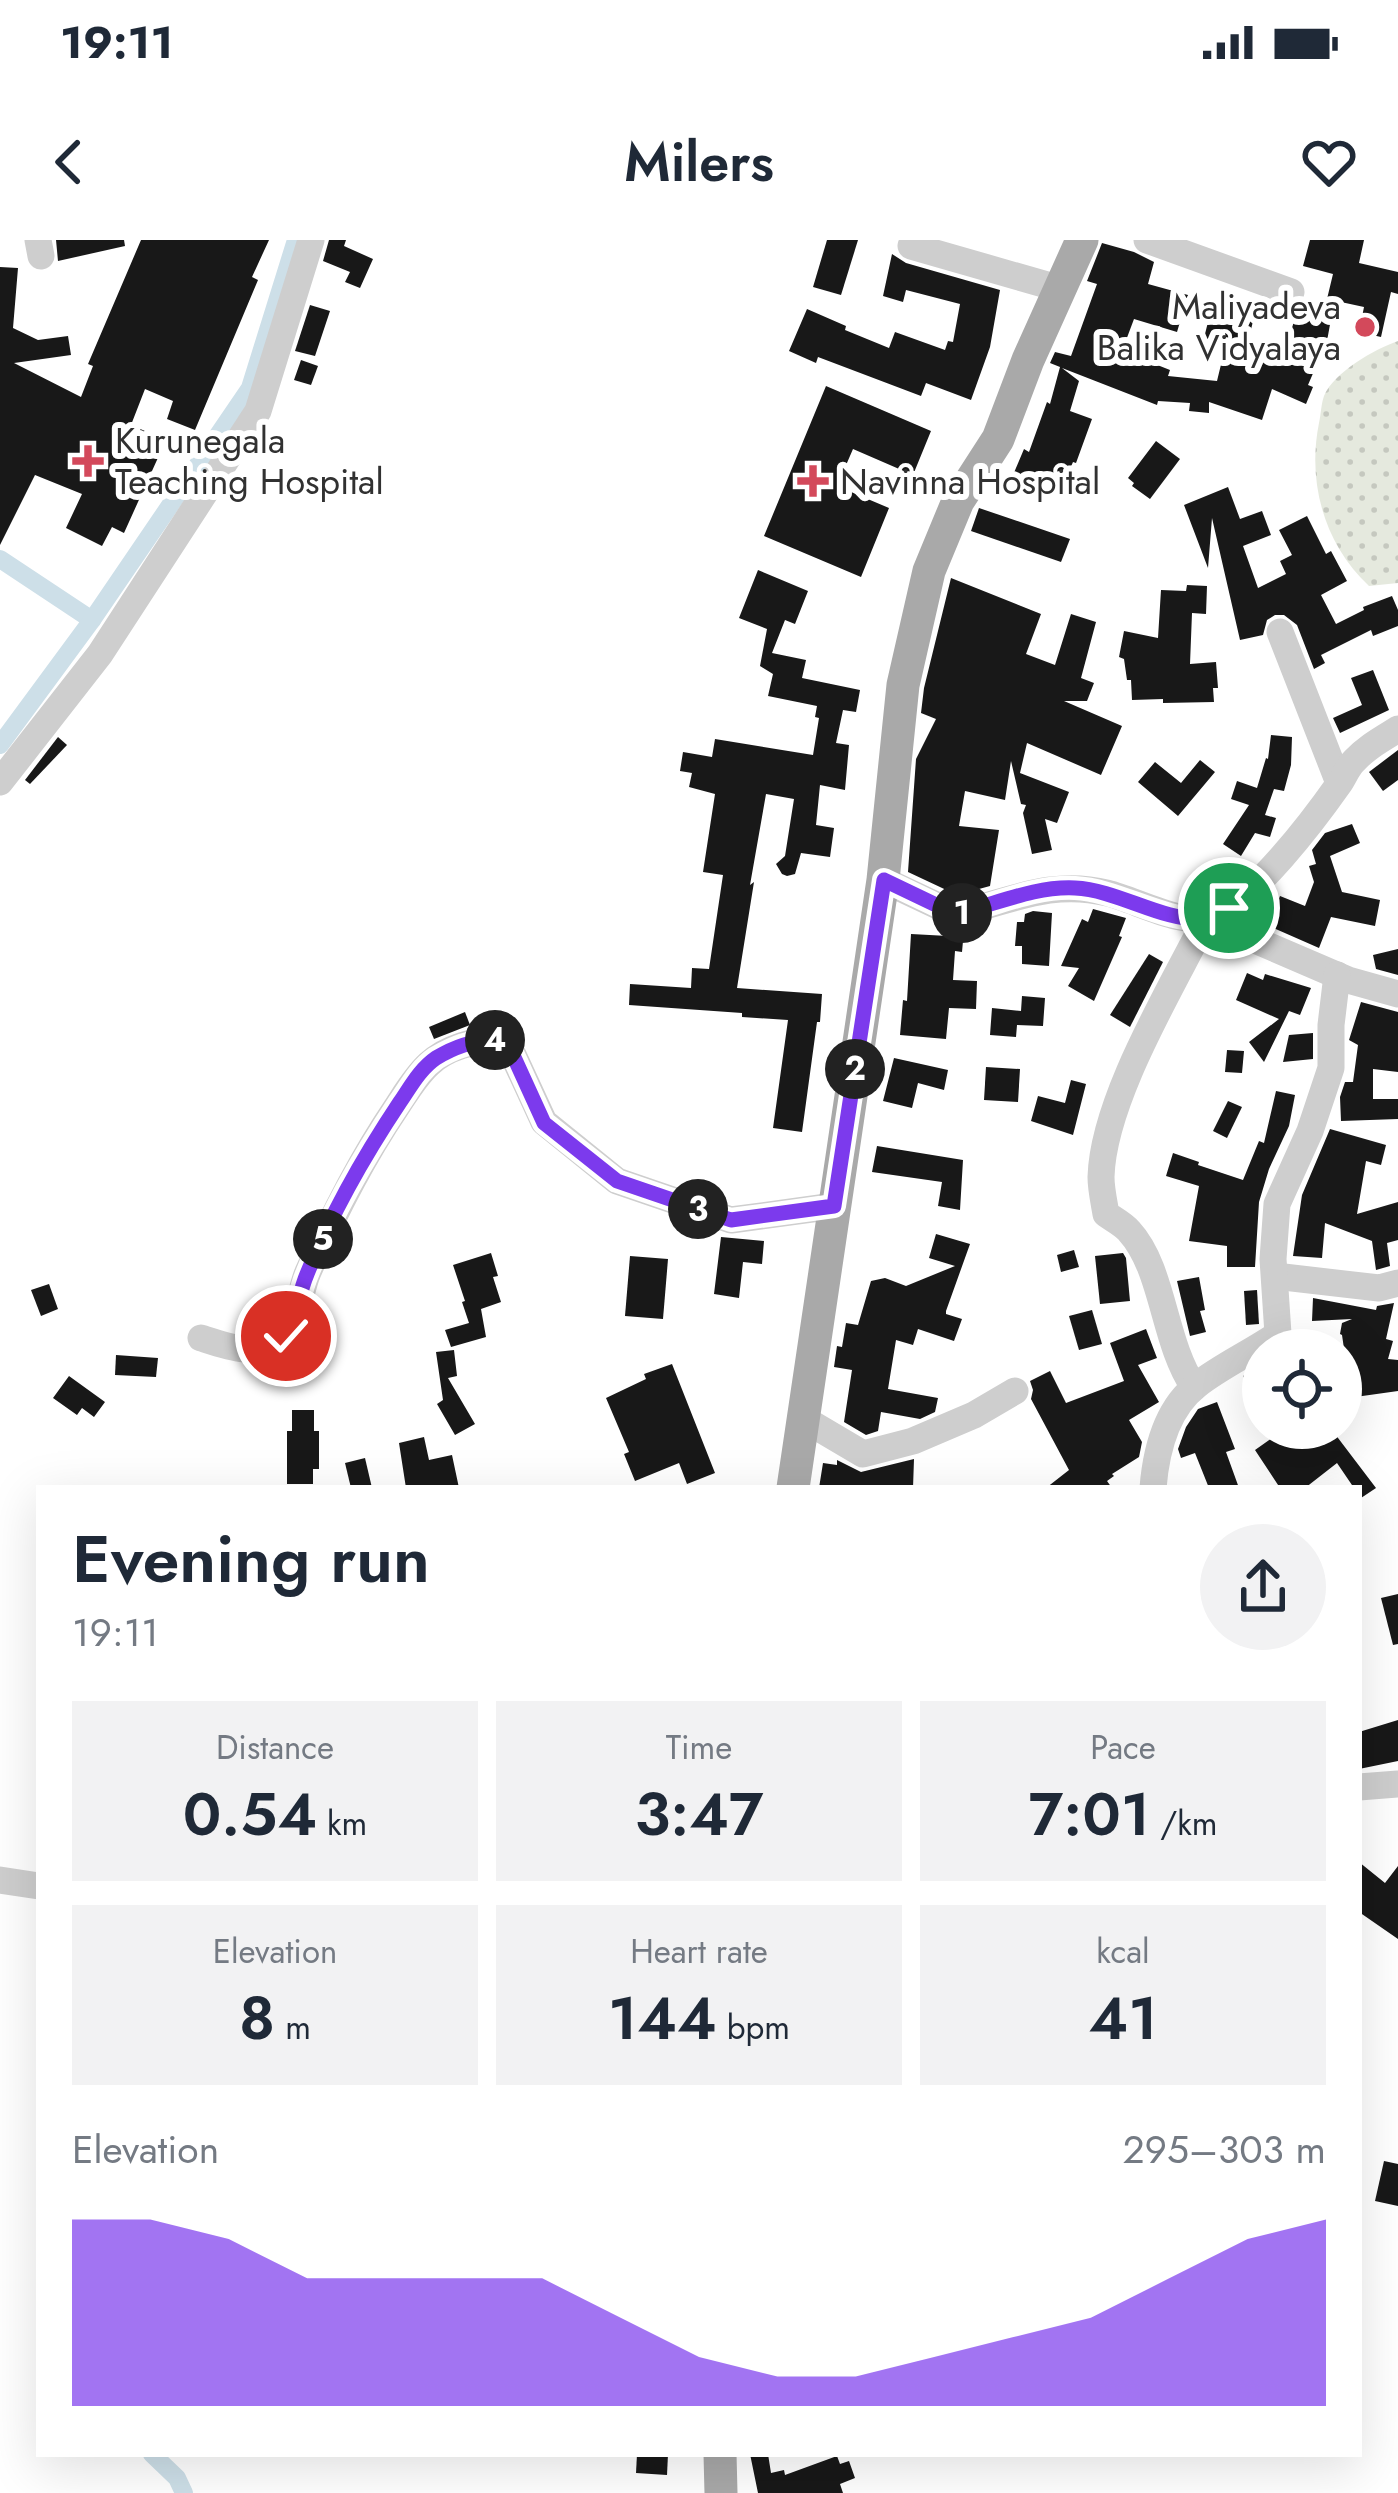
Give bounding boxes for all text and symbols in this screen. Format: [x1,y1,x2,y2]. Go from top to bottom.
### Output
text: 19:11 [60,10,173,75]
text: Milers [624,123,774,201]
icon: back [36,129,102,195]
icon: heart [1296,129,1362,195]
place label: Maliyadeva Balika Vidyalaya [1097,280,1341,373]
marker: Maliyadeva Balika Vidyalaya [1352,314,1378,340]
place label: Kurunegala Teaching Hospital [115,414,384,507]
marker: Kurunegala Teaching Hospital [72,445,104,477]
place label: Navinna Hospital [840,455,1100,507]
marker: Navinna Hospital [797,465,829,497]
pin [1178,857,1280,959]
icon: arrive [1196,875,1262,941]
pin: 1 [932,883,992,943]
text: 1 [954,889,970,936]
pin: 4 [465,1010,525,1070]
text: 4 [483,1016,507,1063]
pin: 2 [825,1039,885,1099]
text: 2 [844,1045,866,1092]
pin: 3 [668,1179,728,1239]
text: 3 [688,1185,708,1232]
pin: 5 [293,1209,353,1269]
text: 5 [312,1215,334,1262]
pin [235,1285,337,1387]
icon: check [253,1303,319,1369]
map controls [1242,1329,1362,1449]
button: locate [1242,1329,1362,1449]
text: Evening run [72,1511,430,1607]
button: share [1200,1524,1326,1650]
text: 19:11 [72,1604,159,1661]
text: Distance [216,1724,334,1771]
text: Time [666,1724,732,1771]
text: Pace [1090,1724,1156,1771]
text: 0.54 [183,1771,317,1858]
text: 3:47 [634,1771,764,1858]
text: 7:01 [1029,1771,1150,1858]
text: km [317,1800,367,1847]
text: /km [1150,1800,1217,1847]
text: Elevation [213,1928,337,1975]
text: Heart rate [630,1928,768,1975]
text: kcal [1096,1928,1150,1975]
text: 8 [239,1975,275,2062]
text: 144 [608,1975,717,2062]
text: 41 [1088,1975,1158,2062]
text: m [275,2004,311,2051]
text: bpm [717,2004,790,2051]
text: Elevation [72,2121,219,2178]
text: 295–303 m [1122,2121,1326,2178]

